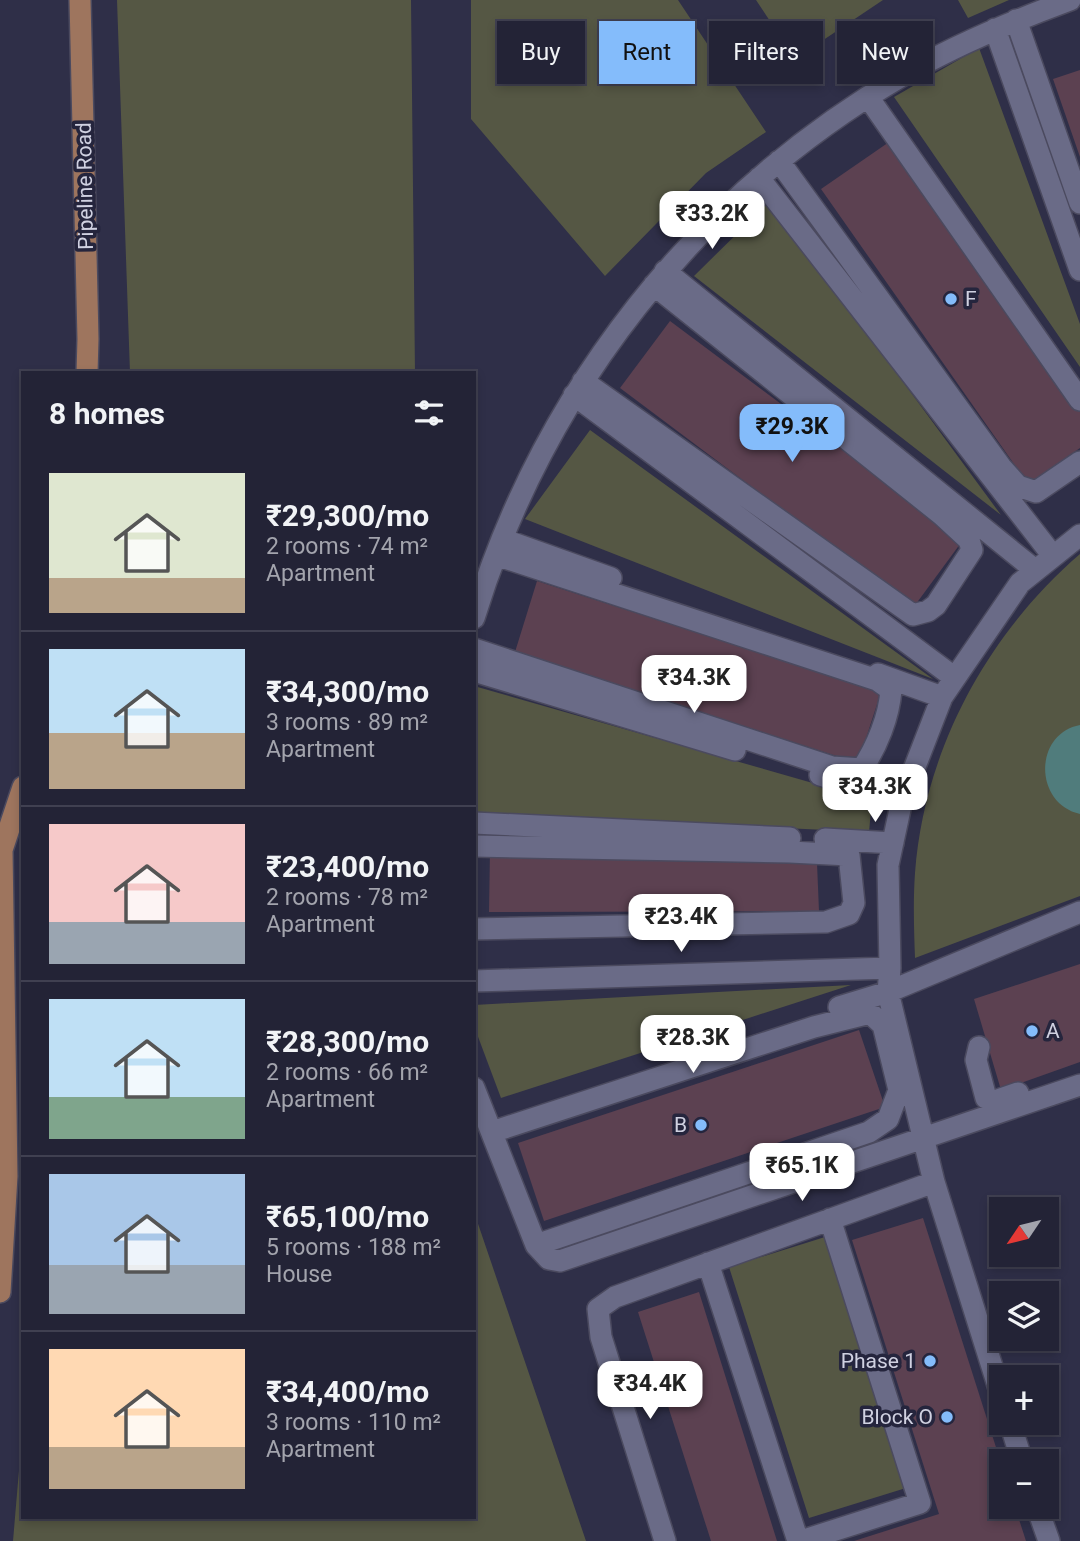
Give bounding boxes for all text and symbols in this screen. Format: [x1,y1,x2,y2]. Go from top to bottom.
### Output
chip: Buy [497,21,585,84]
chip: Rent [599,21,695,84]
chip: Filters [709,21,823,84]
chip: New [837,21,933,84]
street label: Pipeline Road [72,122,98,250]
pin: ₹33.2K [655,191,769,251]
text: ₹33.2K [676,200,748,227]
place label: F [965,287,977,311]
marker: F [943,291,959,307]
icon: filters [410,394,448,432]
text: 8 homes [49,396,165,431]
pin: ₹29.3K [735,405,849,464]
text: ₹29.3K [756,413,828,440]
text: ₹29,300/mo [266,498,429,533]
icon: home [105,501,189,585]
text: 2 rooms · 74 m² [266,533,428,560]
text: Apartment [266,560,375,587]
pin: ₹34.3K [637,656,751,715]
text: ₹34.3K [658,664,730,691]
text: ₹34,300/mo [266,674,429,709]
icon: home [105,677,189,761]
text: 3 rooms · 89 m² [266,709,428,736]
text: Apartment [266,736,375,763]
pin: ₹34.3K [818,764,932,824]
text: ₹34.3K [839,773,911,800]
text: ₹23,400/mo [266,849,429,884]
icon: home [105,852,189,936]
text: 2 rooms · 78 m² [266,884,428,911]
pin: ₹23.4K [624,894,738,954]
text: ₹23.4K [645,903,717,930]
text: Apartment [266,911,375,938]
pin: ₹28.3K [636,1016,750,1075]
place label: A [1046,1019,1060,1043]
marker: A [1024,1023,1040,1039]
text: ₹28,300/mo [266,1024,429,1059]
text: ₹28.3K [657,1024,729,1051]
icon: home [105,1027,189,1111]
text: 2 rooms · 66 m² [266,1059,428,1086]
text: Apartment [266,1086,375,1113]
place label: B [674,1113,687,1137]
marker: B [693,1117,709,1133]
pin: ₹65.1K [745,1144,859,1203]
text: ₹65.1K [766,1152,838,1179]
north arrow [989,1197,1059,1267]
map controls [989,1197,1059,1519]
text: ₹65,100/mo [266,1199,429,1234]
icon: home [105,1202,189,1286]
text: 5 rooms · 188 m² [266,1234,441,1261]
text: House [266,1261,332,1288]
button: layers [989,1281,1059,1351]
place label: Phase 1 [841,1349,916,1373]
marker: Phase 1 [922,1353,938,1369]
pin: ₹34.4K [593,1362,707,1421]
button: + [989,1365,1059,1435]
text: ₹34.4K [614,1370,686,1397]
text: ₹34,400/mo [266,1374,429,1409]
icon: home [105,1377,189,1461]
place label: Block O [862,1405,933,1429]
text: 3 rooms · 110 m² [266,1409,441,1436]
marker: Block O [939,1409,955,1425]
text: Apartment [266,1436,375,1463]
button: − [989,1449,1059,1519]

